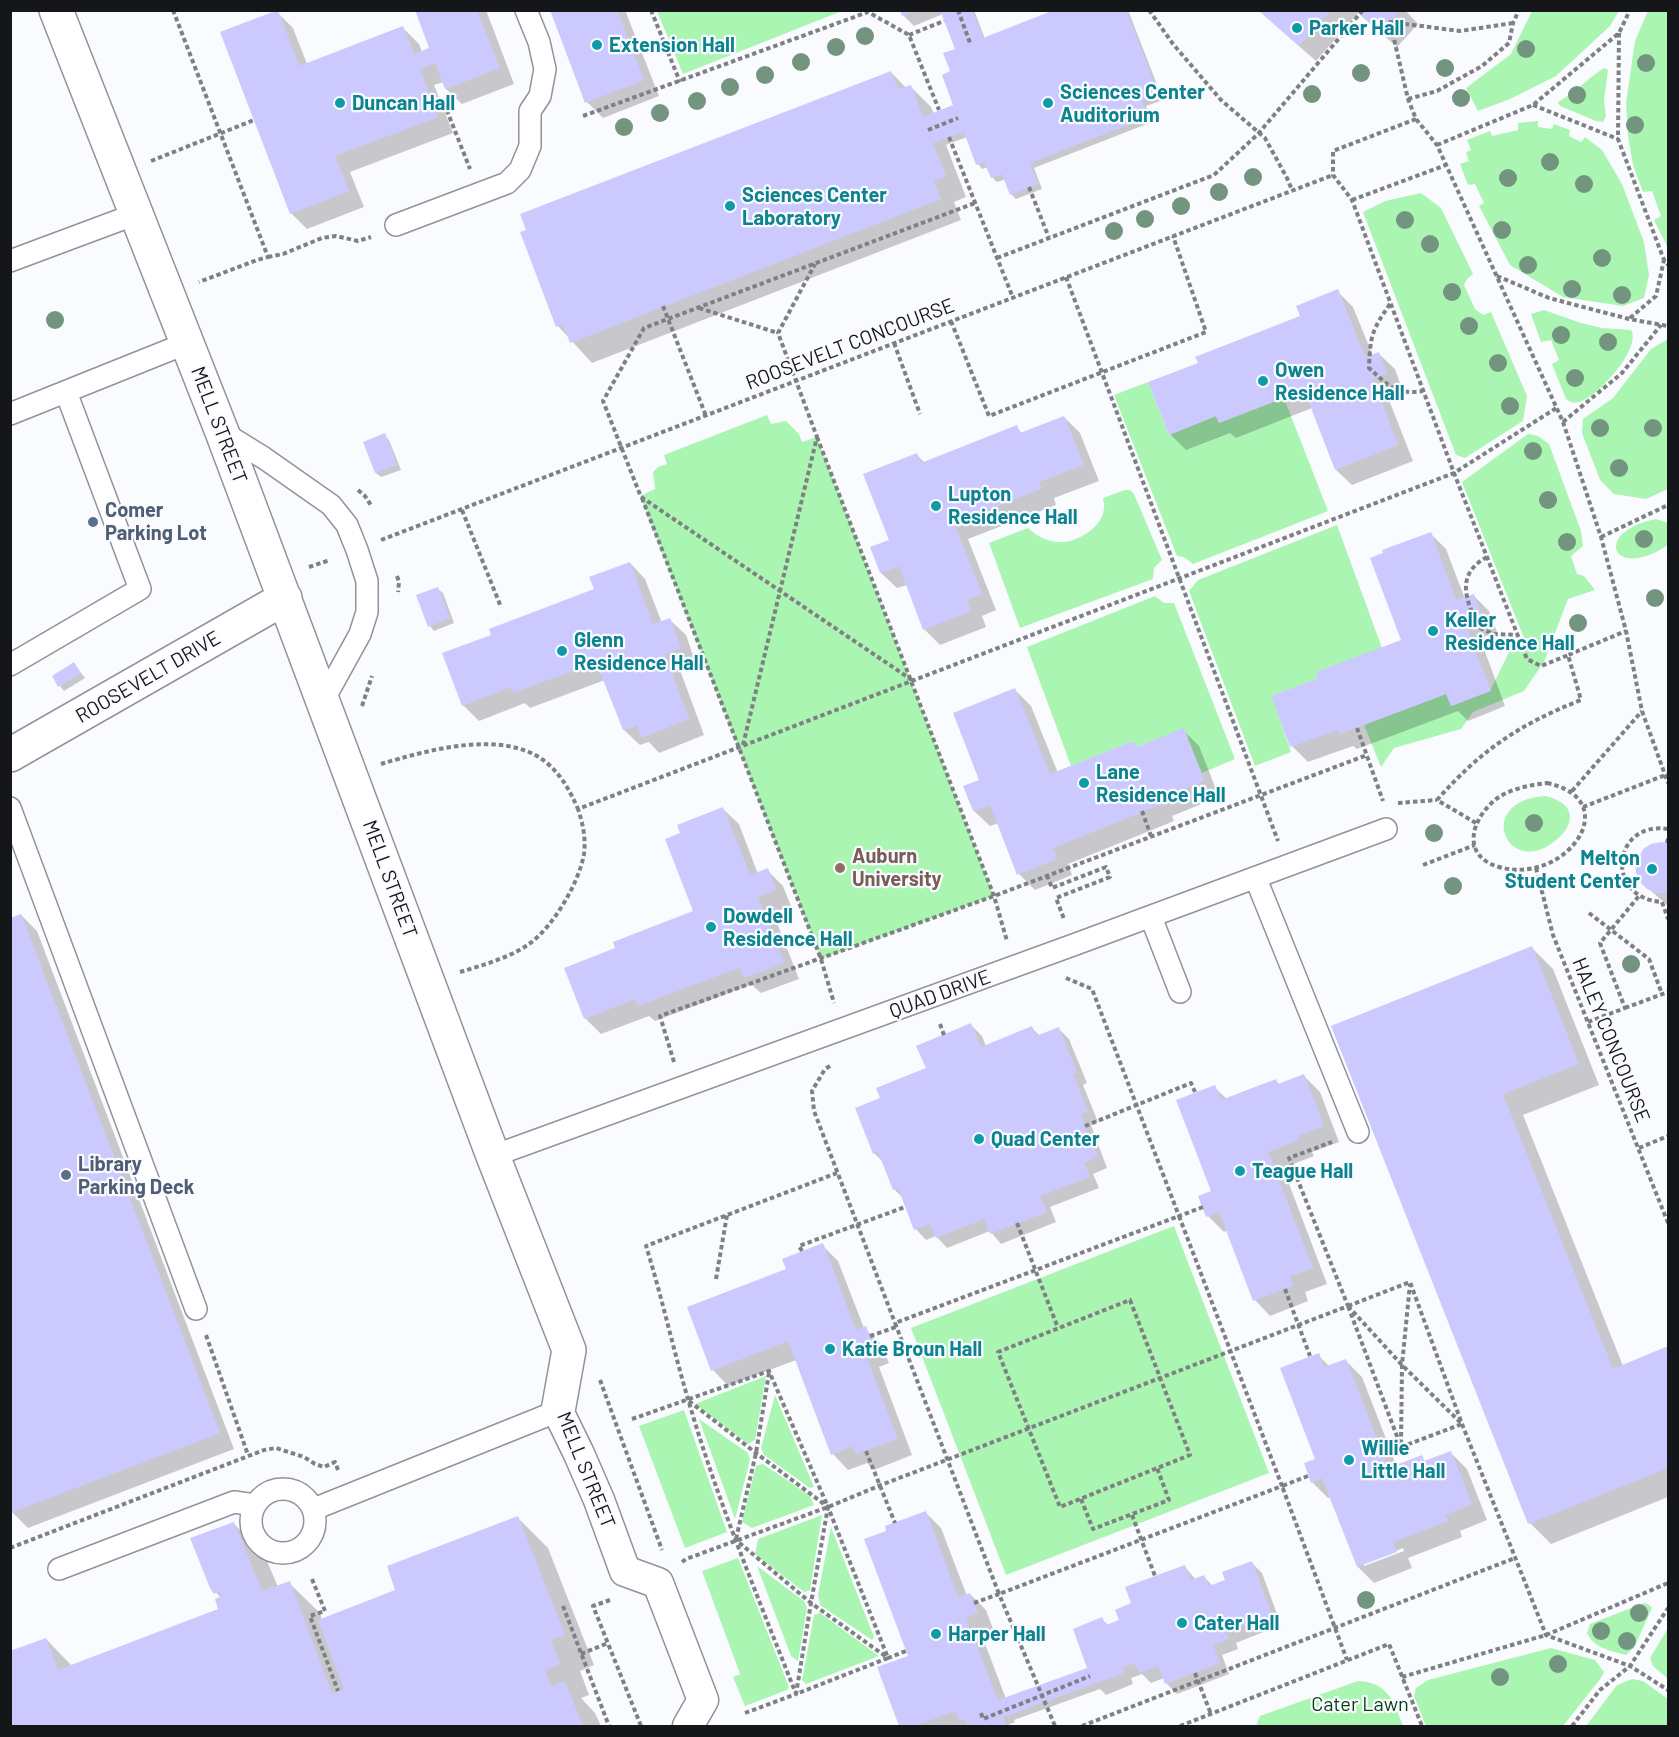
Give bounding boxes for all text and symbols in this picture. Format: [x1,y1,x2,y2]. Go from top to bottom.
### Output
place label: Parker Hall [1309,16,1404,40]
marker: Parker Hall [1290,21,1304,35]
place label: Extension Hall [609,33,735,57]
marker: Extension Hall [590,38,604,52]
place label: Sciences Center Auditorium [1060,80,1205,127]
place label: Duncan Hall [352,91,455,115]
marker: Duncan Hall [333,96,347,110]
marker: Sciences Center Auditorium [1041,96,1055,110]
place label: Sciences Center Laboratory [742,183,887,230]
marker: Sciences Center Laboratory [723,199,737,213]
street label: ROOSEVELT CONCOURSE [742,293,958,395]
place label: Owen Residence Hall [1275,358,1405,405]
street label: MELL STREET [186,363,252,487]
marker: Owen Residence Hall [1256,374,1270,388]
place label: Lupton Residence Hall [948,482,1078,529]
place label: Comer Parking Lot [105,498,207,545]
marker: Lupton Residence Hall [929,499,943,513]
marker: Comer Parking Lot [86,515,100,529]
place label: Keller Residence Hall [1445,608,1575,655]
marker: Keller Residence Hall [1426,624,1440,638]
street label: ROOSEVELT DRIVE [71,626,225,728]
place label: Glenn Residence Hall [574,628,704,675]
marker: Glenn Residence Hall [555,644,569,658]
place label: Lane Residence Hall [1096,760,1226,807]
marker: Lane Residence Hall [1077,776,1091,790]
street label: MELL STREET [358,817,422,941]
place label: Auburn University [852,844,942,891]
place label: Melton Student Center [1505,846,1640,893]
marker: Auburn University [833,861,847,875]
marker: Melton Student Center [1645,862,1659,876]
place label: Dowdell Residence Hall [723,904,853,951]
marker: Dowdell Residence Hall [704,920,718,934]
street label: HALEY CONCOURSE [1567,954,1655,1126]
street label: QUAD DRIVE [886,965,994,1023]
place label: Quad Center [991,1127,1100,1151]
marker: Quad Center [972,1132,986,1146]
place label: Library Parking Deck [78,1152,195,1199]
place label: Teague Hall [1252,1159,1353,1183]
marker: Teague Hall [1233,1164,1247,1178]
marker: Library Parking Deck [59,1168,73,1182]
place label: Katie Broun Hall [842,1337,982,1361]
marker: Katie Broun Hall [823,1342,837,1356]
street label: MELL STREET [552,1408,620,1532]
place label: Willie Little Hall [1361,1436,1445,1483]
marker: Willie Little Hall [1342,1453,1356,1467]
place label: Cater Hall [1194,1611,1279,1635]
marker: Cater Hall [1175,1616,1189,1630]
place label: Harper Hall [948,1622,1046,1646]
marker: Harper Hall [929,1627,943,1641]
park label: Cater Lawn [1311,1692,1409,1716]

